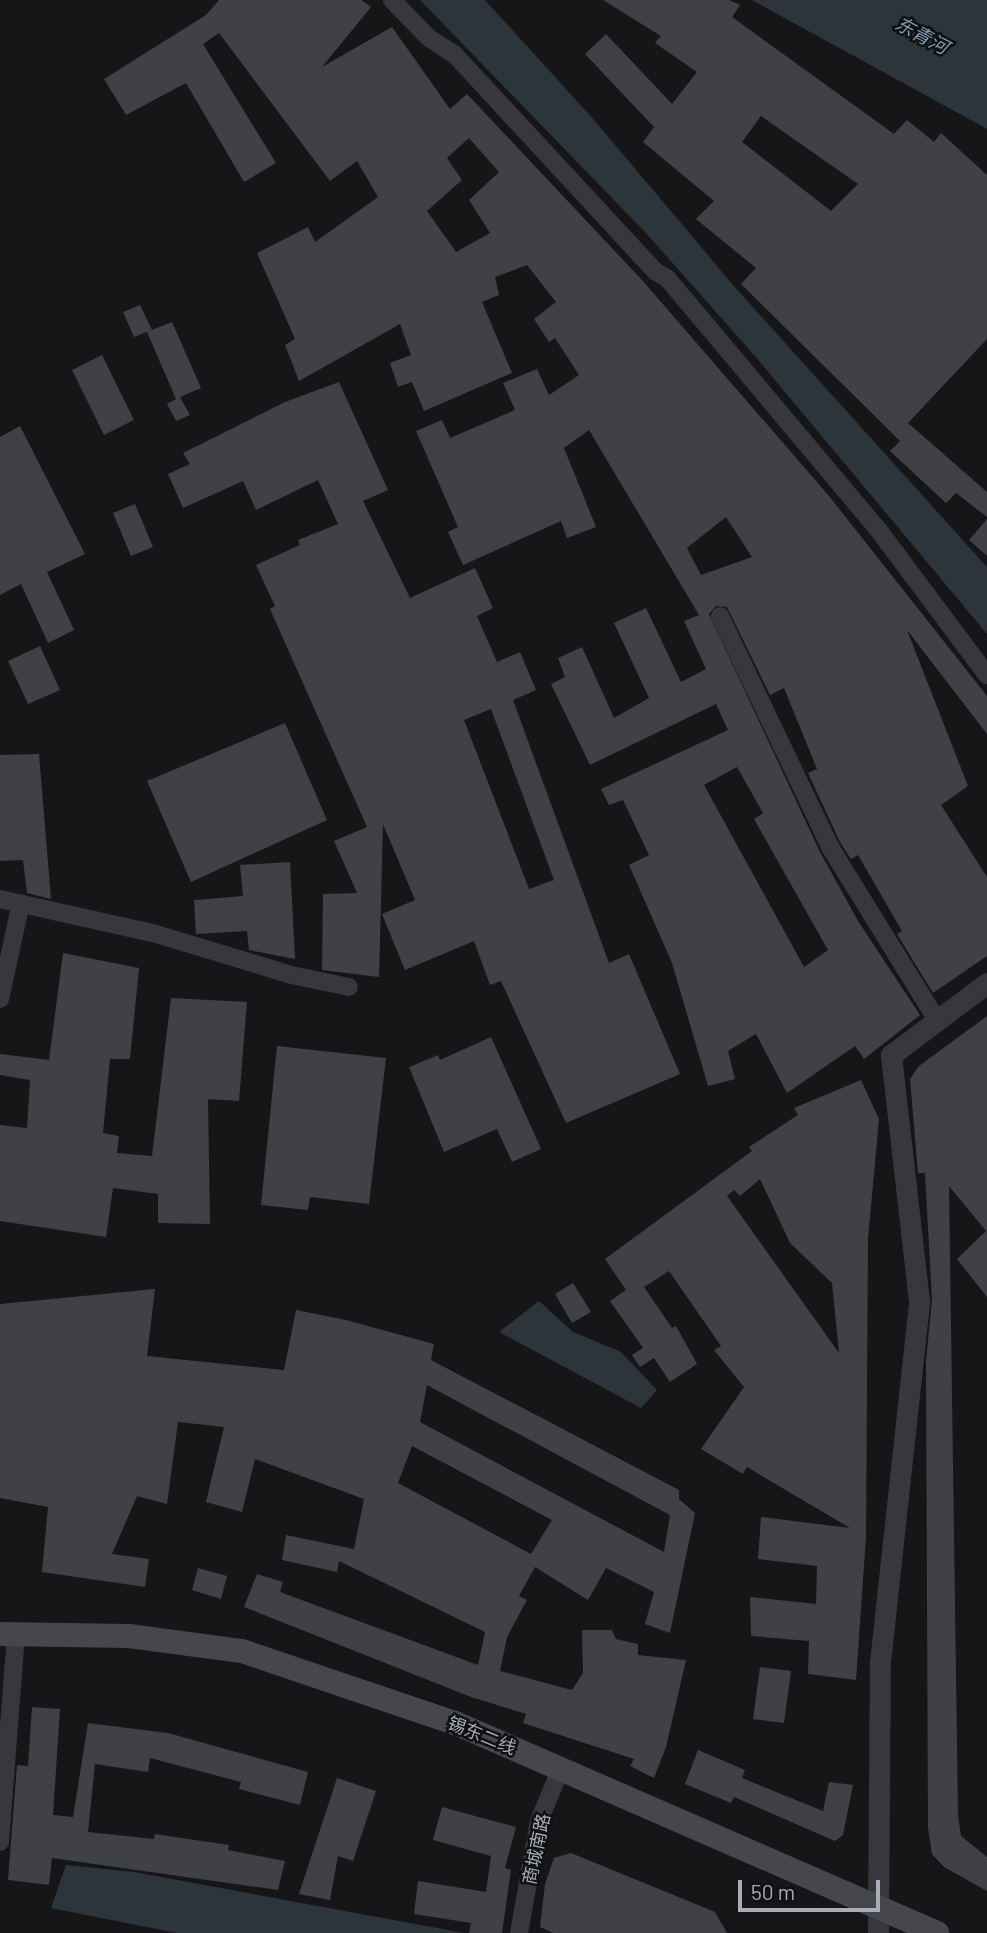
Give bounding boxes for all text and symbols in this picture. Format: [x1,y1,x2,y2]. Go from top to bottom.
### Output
water label: 东青河 [891,12,953,58]
street label: 锡东二线 [445,1712,519,1758]
street label: 商城南路 [518,1812,554,1886]
scale bar [742,1867,884,1911]
text: 50 m [751,1879,795,1904]

